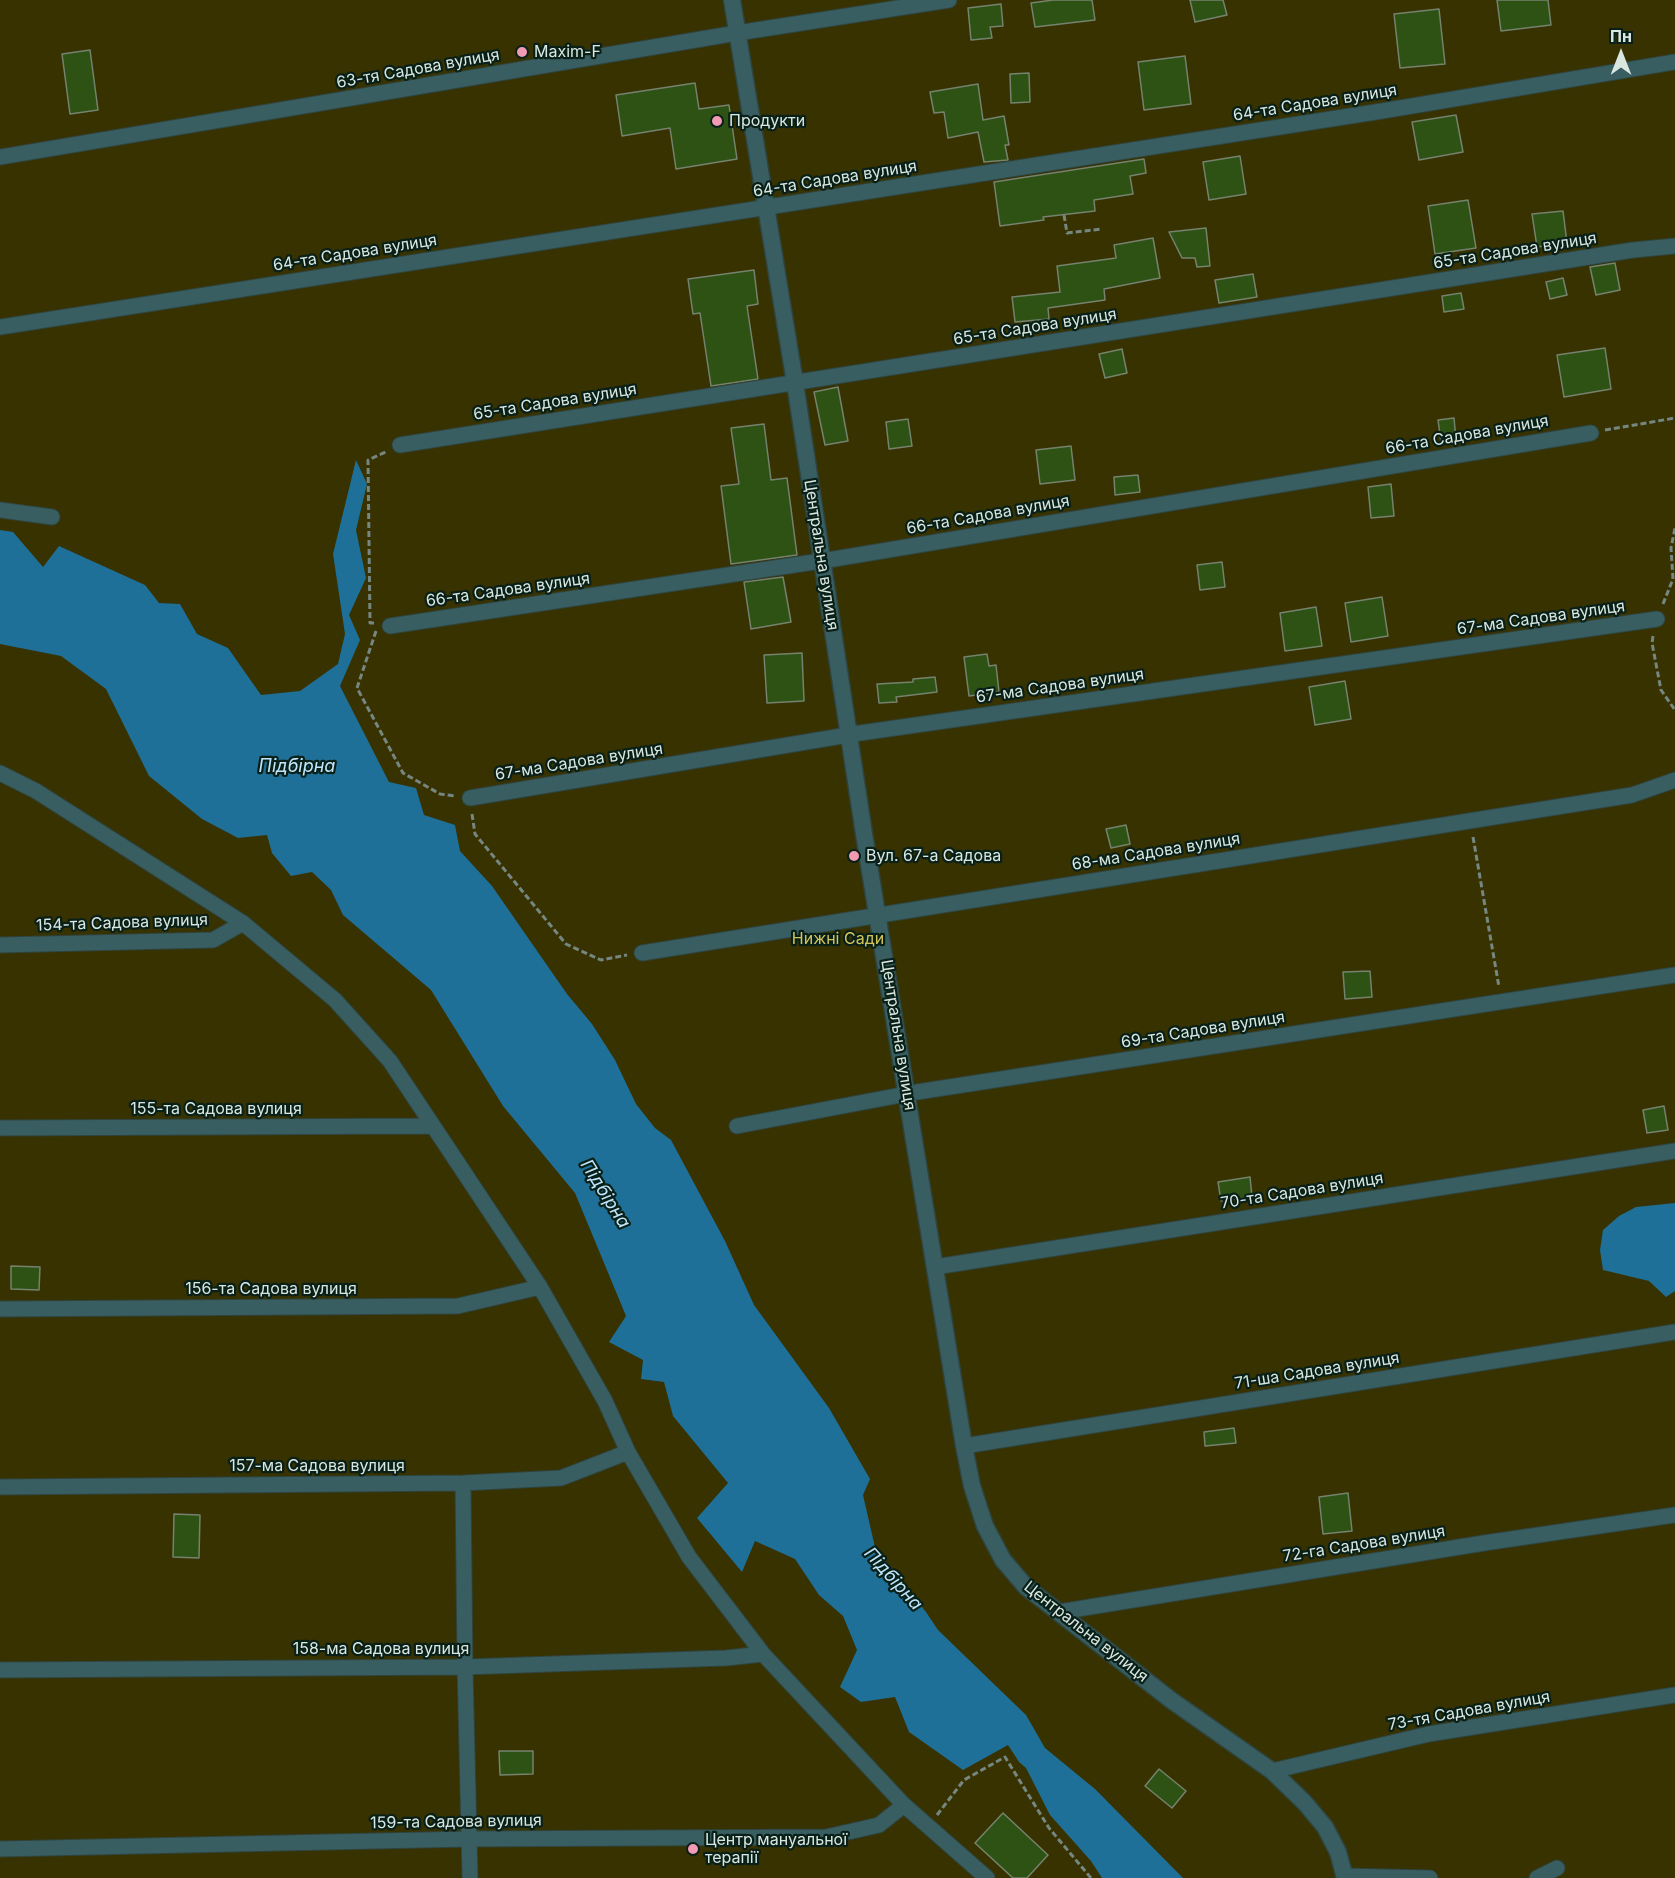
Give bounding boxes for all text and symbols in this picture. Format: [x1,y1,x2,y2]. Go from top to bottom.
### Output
north arrow [1591,24,1651,84]
text: Пн [1610,26,1632,46]
place label: Maxim-F [534,42,601,62]
street label: 63-тя Садова вулиця [335,45,501,93]
marker: Maxim-F [515,45,529,59]
street label: 64-та Садова вулиця [1232,81,1398,125]
place label: Продукти [729,111,805,131]
marker: Продукти [710,114,724,128]
street label: 64-та Садова вулиця [752,157,918,201]
street label: 65-та Садова вулиця [1432,229,1598,273]
street label: 64-та Садова вулиця [272,231,438,275]
street label: 65-та Садова вулиця [952,305,1118,349]
street label: 65-та Садова вулиця [472,380,638,424]
street label: 66-та Садова вулиця [1384,411,1550,459]
street label: Центральна вулиця [800,478,842,632]
street label: 66-та Садова вулиця [905,491,1071,539]
street label: 66-та Садова вулиця [425,569,591,611]
street label: 67-ма Садова вулиця [1456,597,1626,639]
street label: 67-ма Садова вулиця [975,665,1145,707]
street label: 67-ма Садова вулиця [494,739,664,785]
water label: Підбірна [259,756,335,778]
street label: 68-ма Садова вулиця [1070,829,1242,875]
place label: Вул. 67-а Садова [866,846,1001,866]
marker: Вул. 67-а Садова [847,849,861,863]
street label: 154-та Садова вулиця [36,910,208,936]
park label: Нижні Сади [792,929,884,949]
street label: Центральна вулиця [877,958,919,1112]
street label: 69-та Садова вулиця [1120,1008,1286,1052]
street label: 155-та Садова вулиця [130,1099,302,1119]
water label: Підбірна [575,1156,635,1232]
street label: 70-та Садова вулиця [1219,1169,1385,1213]
street label: 156-та Садова вулиця [185,1279,357,1299]
street label: 71-ша Садова вулиця [1233,1348,1401,1394]
street label: 157-ма Садова вулиця [229,1456,405,1476]
street label: 72-га Садова вулиця [1282,1522,1446,1566]
water label: Підбірна [859,1543,927,1615]
street label: Центральна вулиця [1020,1578,1152,1686]
street label: 158-ма Садова вулиця [293,1639,469,1659]
street label: 73-тя Садова вулиця [1387,1687,1551,1735]
street label: 159-та Садова вулиця [370,1811,542,1833]
place label: Центр мануальної терапії [705,1830,847,1868]
marker: Центр мануальної терапії [686,1842,700,1856]

